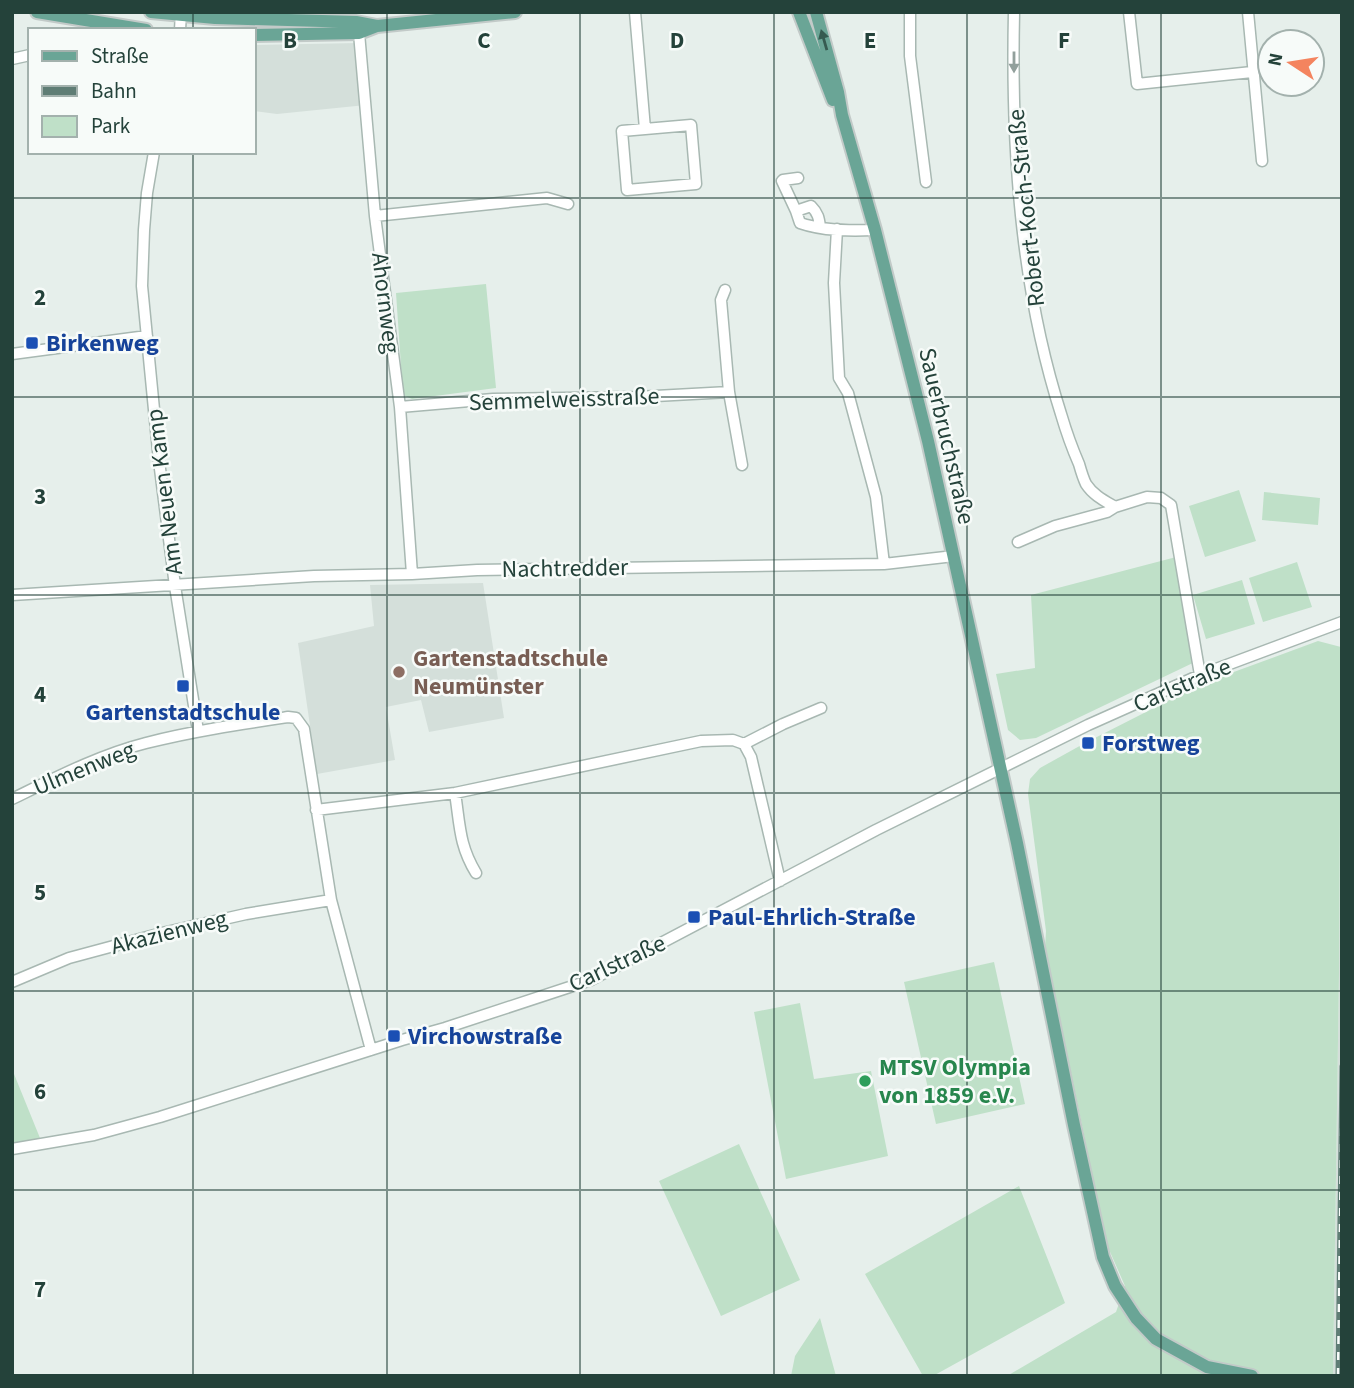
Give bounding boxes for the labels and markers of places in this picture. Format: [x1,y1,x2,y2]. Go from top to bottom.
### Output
place label: Birkenweg [46,326,159,361]
marker: Birkenweg [24,335,40,351]
place label: Gartenstadtschule Neumünster [413,641,608,704]
marker: Gartenstadtschule Neumünster [391,664,407,680]
marker: Gartenstadtschule [175,678,191,694]
place label: Gartenstadtschule [85,695,281,730]
place label: Forstweg [1102,726,1200,761]
marker: Forstweg [1080,735,1096,751]
place label: Paul-Ehrlich-Straße [708,900,916,935]
marker: Paul-Ehrlich-Straße [686,909,702,925]
place label: Virchowstraße [407,1019,562,1054]
marker: Virchowstraße [386,1028,402,1044]
place label: MTSV Olympia von 1859 e.V. [879,1050,1031,1113]
marker: MTSV Olympia von 1859 e.V. [857,1073,873,1089]

